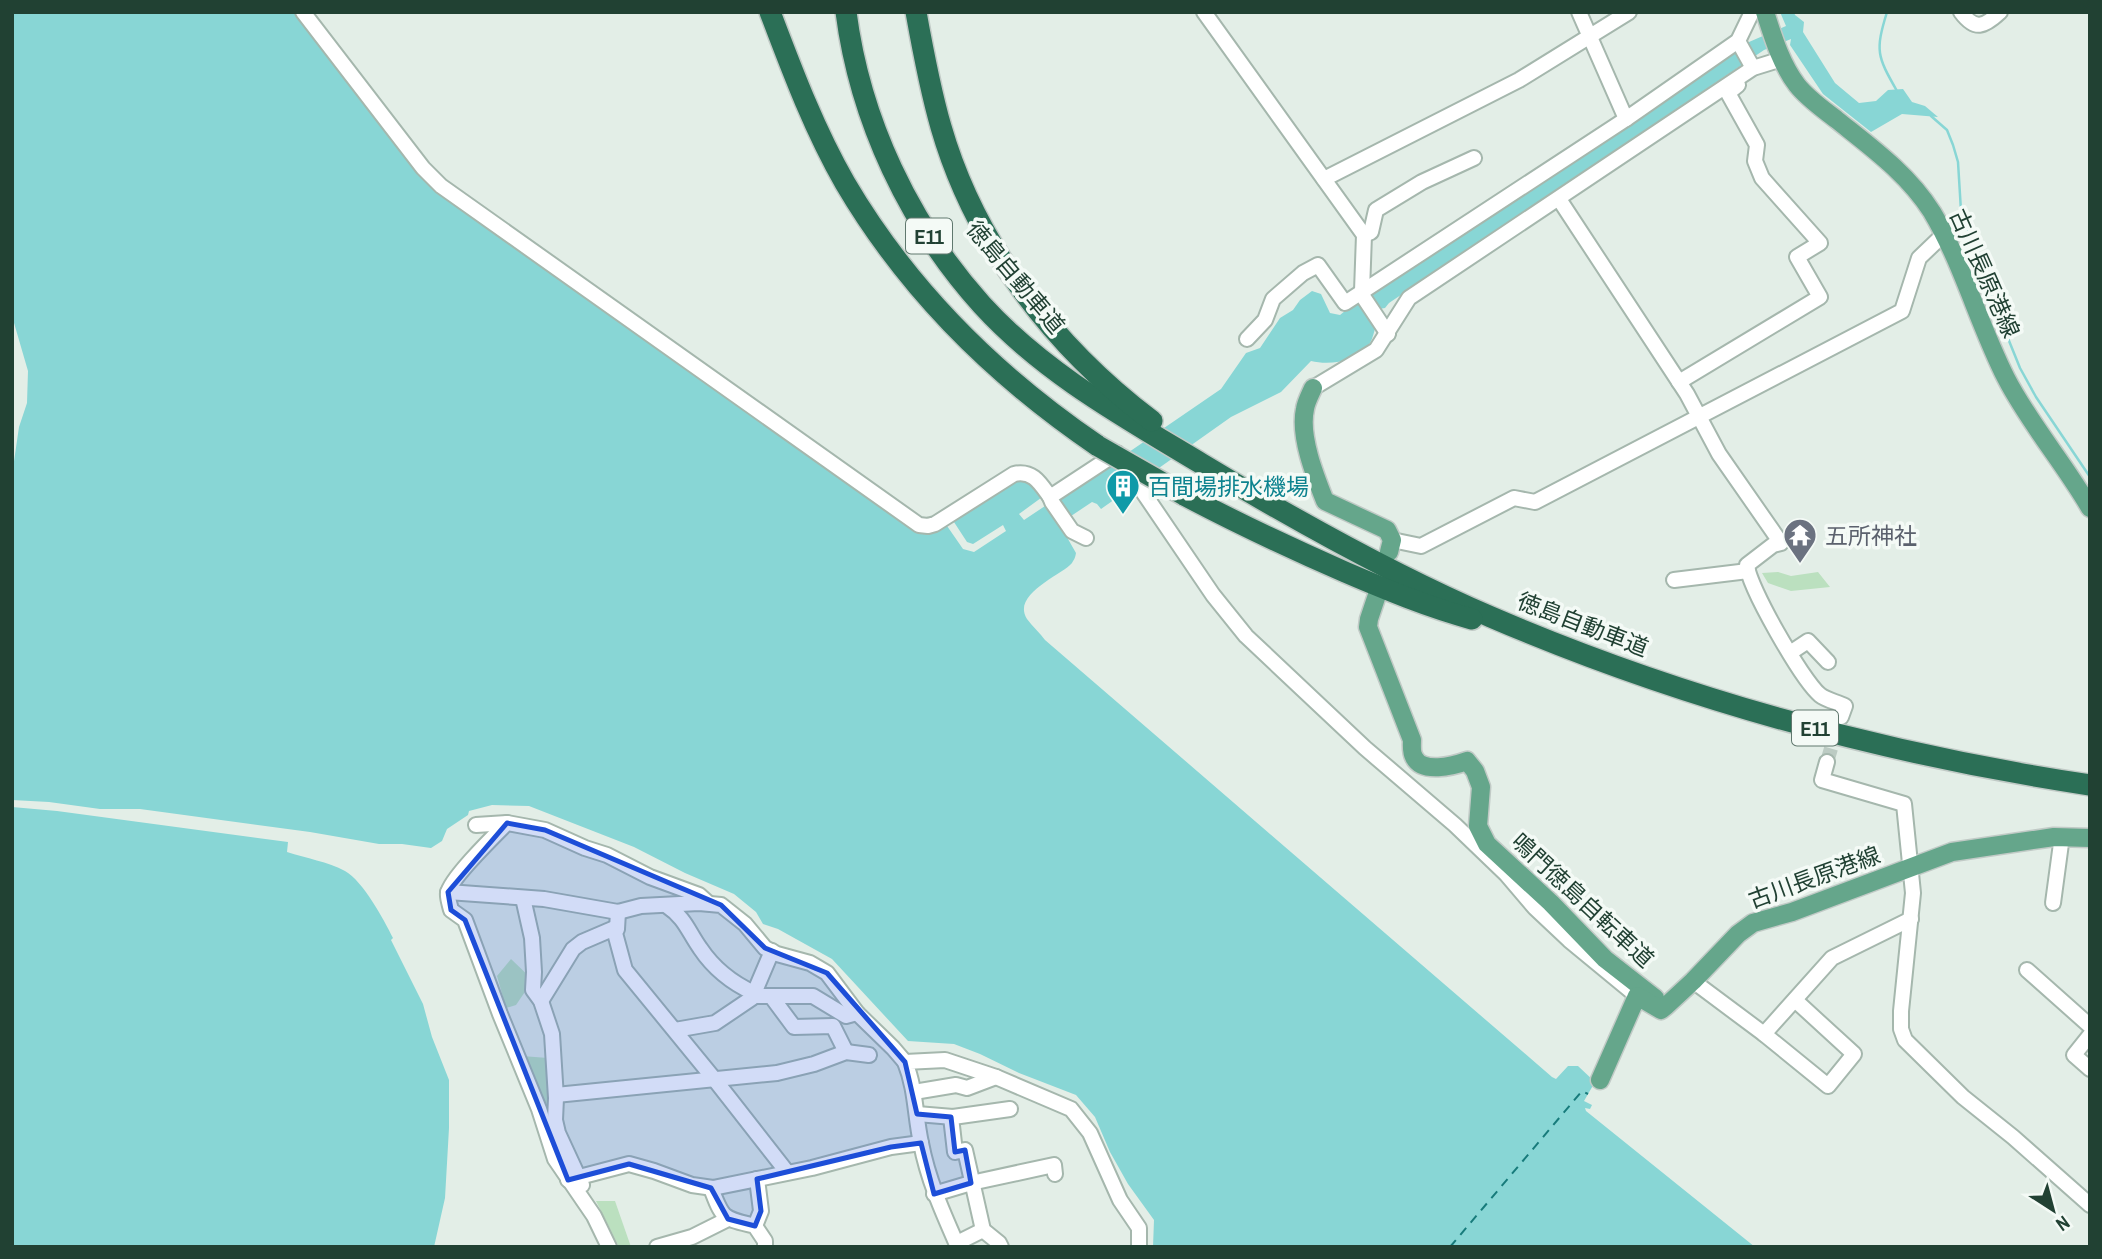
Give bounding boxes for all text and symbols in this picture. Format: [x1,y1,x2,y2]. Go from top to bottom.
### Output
street label: 古川長原港線 [1943,204,2027,342]
street label: 徳島自動車道 [960,214,1072,340]
road number: E11 [906,218,952,254]
building icon: 百間場排水機場 [1104,467,1142,516]
place label: 百間場排水機場 [1148,471,1309,502]
temple icon: 五所神社 [1781,516,1819,565]
place label: 五所神社 [1825,520,1917,551]
street label: 徳島自動車道 [1513,585,1653,663]
road number: E11 [1792,710,1838,746]
street label: 鳴門徳島自転車道 [1505,826,1661,974]
street label: 古川長原港線 [1744,839,1884,915]
north arrow [2018,1175,2088,1245]
text: N [2051,1210,2075,1238]

